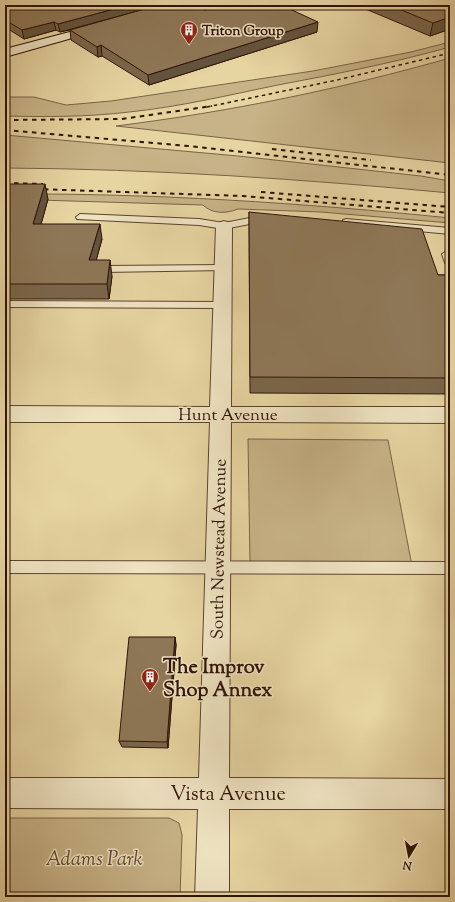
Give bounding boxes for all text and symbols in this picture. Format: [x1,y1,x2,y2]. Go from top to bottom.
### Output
building icon: Triton Group [179,20,199,45]
place label: Triton Group [202,22,284,42]
street label: Hunt Avenue [178,404,278,428]
street label: South Newstead Avenue [206,459,234,639]
place label: The Improv Shop Annex [163,654,272,706]
building icon: The Improv Shop Annex [140,667,160,692]
street label: Vista Avenue [170,781,286,810]
north arrow [389,836,429,876]
park label: Adams Park [45,846,143,875]
text: N [402,856,414,874]

